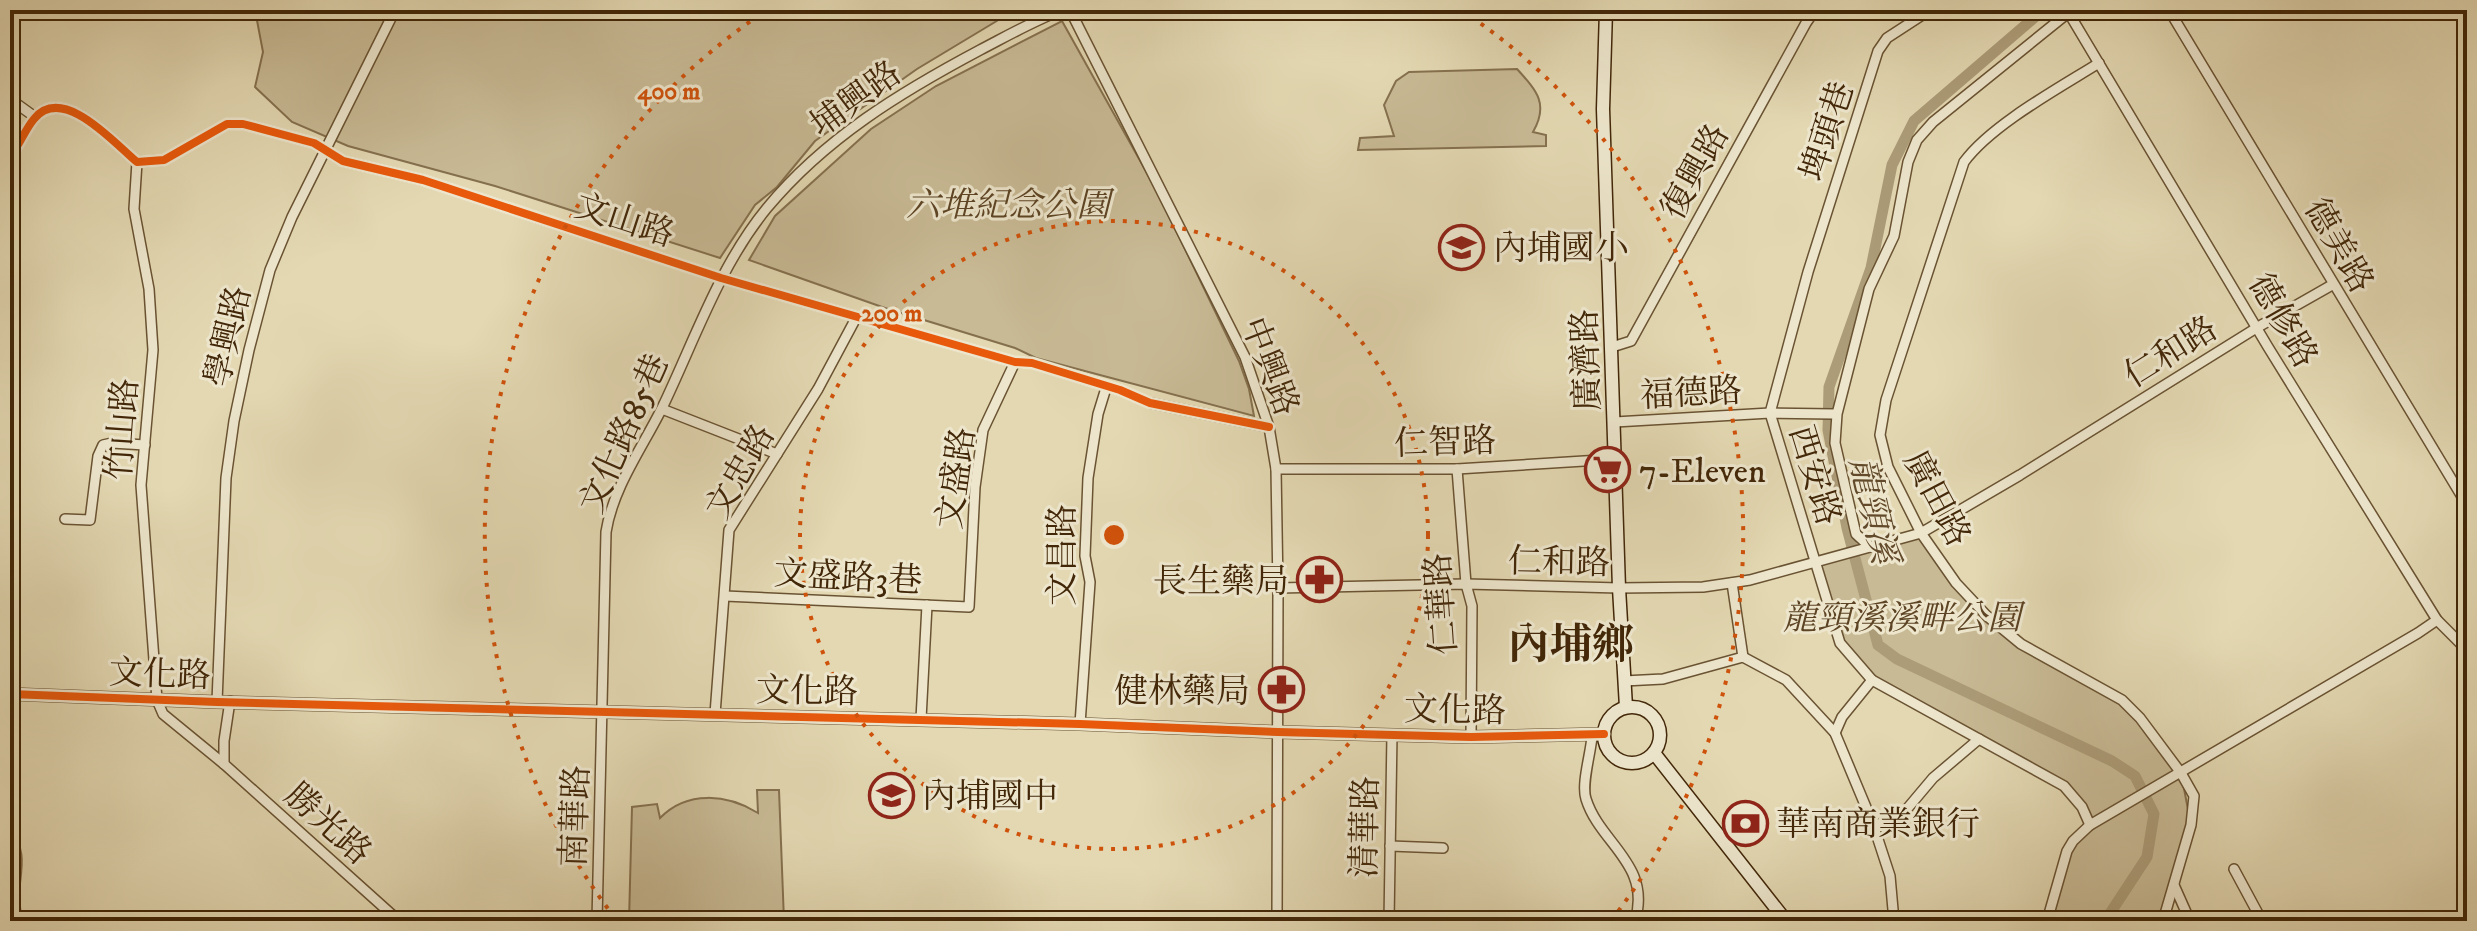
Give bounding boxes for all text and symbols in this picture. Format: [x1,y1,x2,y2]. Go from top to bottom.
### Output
street label: 埔興路 [803,53,910,147]
text: 400 m [638,77,700,107]
street label: 埤頭巷 [1792,77,1864,187]
street label: 復興路 [1653,117,1739,227]
street label: 文山路 [569,185,679,257]
park label: 六堆紀念公園 [906,185,1115,227]
street label: 德美路 [2295,191,2382,301]
school or university icon: 內埔國小 [1438,223,1486,271]
place label: 內埔國小 [1493,228,1629,270]
street label: 德修路 [2239,266,2326,376]
street label: 學興路 [197,282,261,391]
text: 200 m [862,299,922,329]
street label: 廣濟路 [1564,308,1610,412]
street label: 仁和路 [2117,308,2225,398]
street label: 中興路 [1231,312,1307,422]
street label: 文化路85巷 [571,348,679,520]
street label: 福德路 [1639,370,1743,418]
street label: 竹山路 [98,377,148,481]
street label: 文忠路 [697,417,784,527]
street label: 仁智路 [1393,420,1497,466]
street label: 西安路 [1779,421,1849,530]
street label: 文盛路 [929,425,985,532]
street label: 廣田路 [1894,444,1979,554]
supermarket icon: 7-Eleven [1584,446,1632,494]
place label: 7-Eleven [1639,451,1766,493]
water label: 龍頸溪 [1838,453,1908,572]
street label: 文昌路 [1042,504,1084,606]
centre of rings [1100,521,1128,549]
street label: 仁和路 [1508,541,1610,585]
street label: 仁華路 [1417,552,1467,656]
street label: 文盛路3巷 [773,553,923,603]
pharmacy icon: 長生藥局 [1296,556,1344,604]
place label: 長生藥局 [1153,561,1289,603]
park label: 龍頸溪溪畔公園 [1783,598,2026,640]
district label: 內埔鄉 [1508,620,1634,672]
street label: 文化路 [108,652,212,698]
pharmacy icon: 健林藥局 [1257,666,1305,714]
street label: 文化路 [756,670,858,714]
place label: 健林藥局 [1114,671,1250,713]
street label: 文化路 [1404,689,1506,733]
street label: 南華路 [553,764,599,868]
school or university icon: 內埔國中 [867,771,915,819]
street label: 勝光路 [276,775,380,874]
place label: 內埔國中 [922,776,1058,818]
street label: 清華路 [1344,776,1388,878]
bank icon: 華南商業銀行 [1721,799,1769,847]
place label: 華南商業銀行 [1776,804,1980,846]

